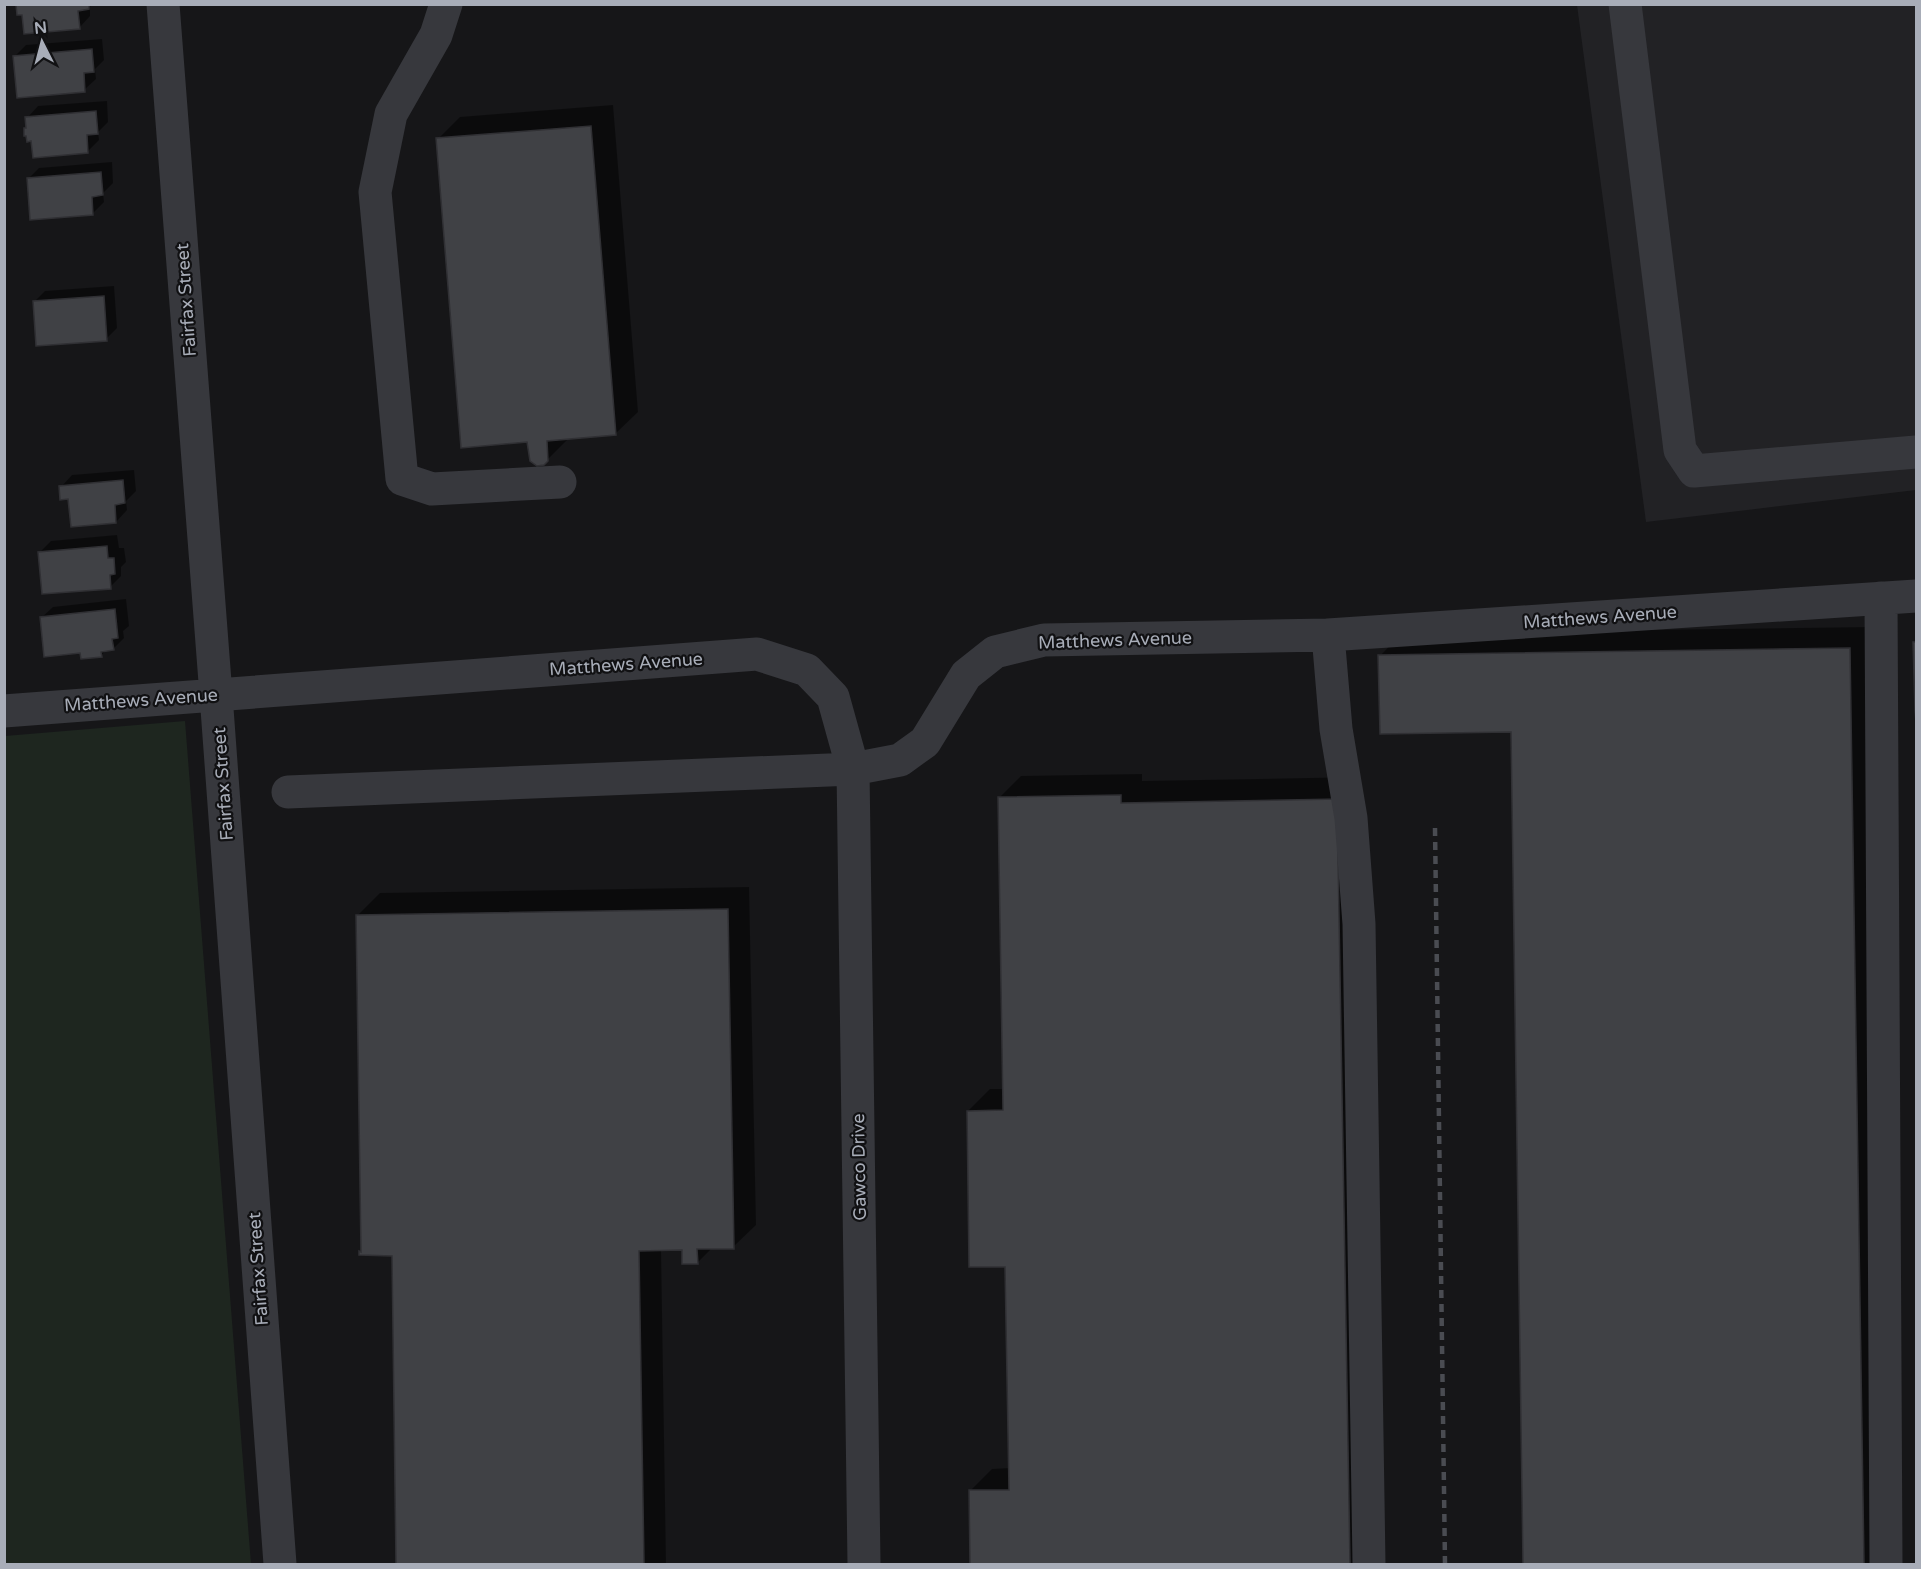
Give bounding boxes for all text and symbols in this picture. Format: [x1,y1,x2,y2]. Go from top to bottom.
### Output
north arrow [12,12,72,72]
text: N [33,17,48,39]
street label: Fairfax Street [171,242,201,357]
street label: Matthews Avenue [1522,601,1678,633]
street label: Matthews Avenue [1038,626,1192,654]
street label: Matthews Avenue [548,648,704,680]
street label: Matthews Avenue [63,684,219,716]
street label: Fairfax Street [208,726,238,841]
street label: Gawco Drive [847,1113,871,1221]
street label: Fairfax Street [243,1211,273,1326]

